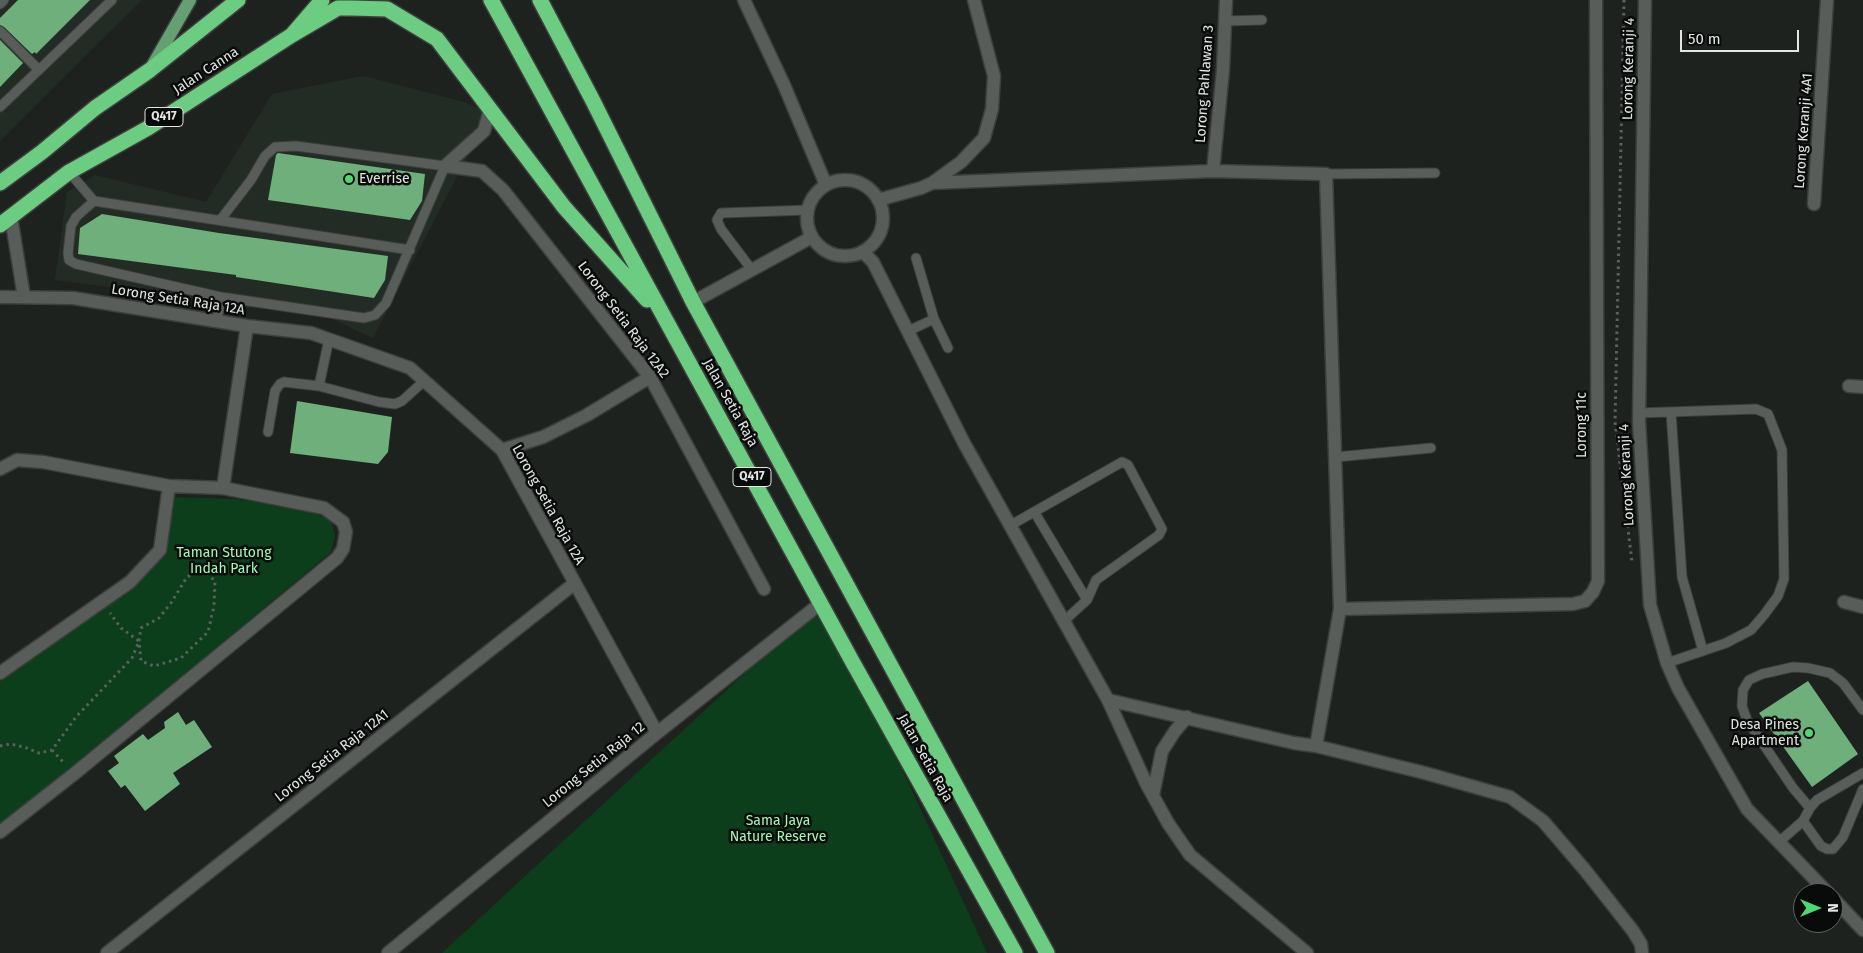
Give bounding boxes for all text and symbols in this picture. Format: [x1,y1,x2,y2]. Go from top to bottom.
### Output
street label: Lorong Keranji 4 [1620,18,1638,120]
scale bar [1683,20,1802,52]
street label: Lorong Pahlawan 3 [1192,24,1218,144]
text: 50 m [1688,30,1721,48]
street label: Jalan Canna [170,44,242,98]
street label: Lorong Keranji 4A1 [1792,73,1816,189]
road number: Q417 [145,108,183,126]
place label: Everrise [359,171,410,187]
marker: Everrise [343,173,355,185]
street label: Lorong Setia Raja 12A2 [574,258,672,382]
street label: Lorong Setia Raja 12A [110,281,246,319]
street label: Jalan Setia Raja [699,356,761,450]
street label: Lorong 11c [1574,392,1590,458]
street label: Lorong Keranji 4 [1616,423,1638,527]
street label: Lorong Setia Raja 12A [508,442,588,568]
road number: Q417 [733,468,771,487]
park label: Taman Stutong Indah Park [176,545,272,578]
street label: Lorong Setia Raja 12A1 [272,706,392,806]
street label: Jalan Setia Raja [894,711,956,805]
place label: Desa Pines Apartment [1730,717,1799,750]
street label: Lorong Setia Raja 12 [539,719,649,811]
marker: Desa Pines Apartment [1803,727,1815,739]
park label: Sama Jaya Nature Reserve [730,813,826,846]
north arrow [1793,883,1843,933]
text: N [1824,903,1841,913]

